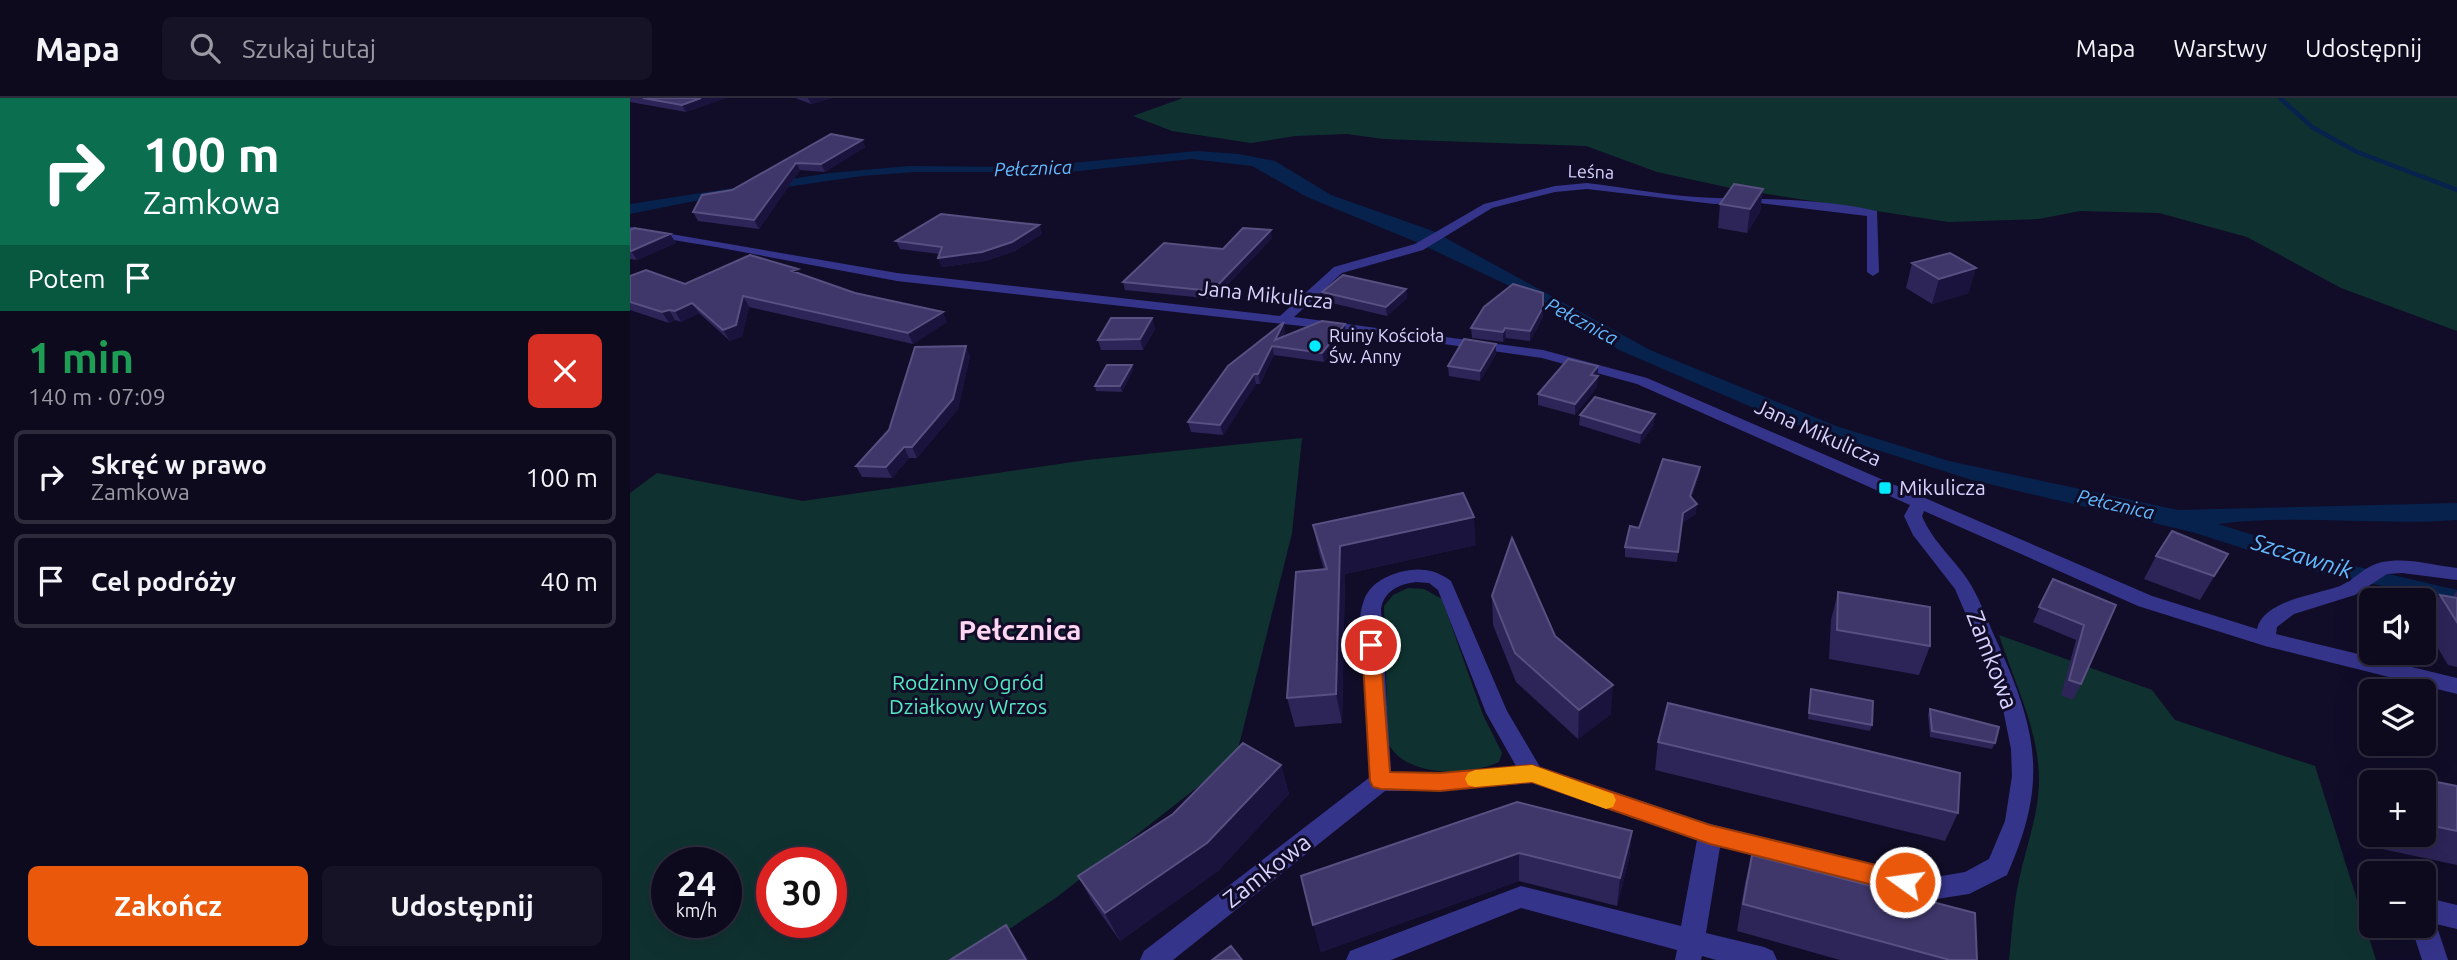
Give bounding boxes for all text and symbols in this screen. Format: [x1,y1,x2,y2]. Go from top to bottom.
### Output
search box [162,17,652,80]
icon: search [186,29,224,67]
text: Mapa [35,30,120,67]
text: Szukaj tutaj [242,34,376,63]
text: Mapa [2076,35,2135,62]
text: Warstwy [2173,35,2267,62]
text: Udostępnij [2305,35,2422,62]
icon: right [28,126,119,217]
text: 100 m [143,126,280,181]
water label: Pełcznica [994,156,1072,180]
street label: Leśna [1567,160,1615,182]
text: Zamkowa [143,184,281,220]
icon: arrive [119,259,157,297]
text: Potem [28,264,105,293]
street label: Jana Mikulicza [1198,275,1335,313]
water label: Pełcznica [1542,293,1622,349]
place label: Ruiny Kościoła Św. Anny [1329,325,1444,366]
text: 1 min [28,334,134,381]
button: close [528,334,602,408]
marker: Ruiny Kościoła Św. Anny [1307,338,1323,354]
text: 140 m · 07:09 [28,384,166,409]
street label: Jana Mikulicza [1752,394,1885,471]
text: Skręć w prawo [91,450,267,479]
icon: right [32,458,70,496]
text: 100 m [526,463,598,492]
place label: Mikulicza [1899,475,1986,499]
text: Zamkowa [91,479,190,504]
marker: Mikulicza [1877,480,1893,496]
water label: Pełcznica [2075,484,2157,524]
water label: Szczawnik [2248,528,2356,583]
icon: arrive [32,562,70,600]
text: Cel podróży [91,567,236,596]
text: 40 m [540,567,598,596]
map controls [2359,588,2436,938]
button: sound [2359,588,2436,665]
street label: Zamkowa [1961,607,2024,713]
district label: Pełcznica [959,614,1081,645]
pin [1341,615,1401,675]
icon: arrive [1352,626,1390,664]
park label: Rodzinny Ogród Działkowy Wrzos [889,670,1047,718]
button: layers [2359,679,2436,756]
button: + [2359,770,2436,847]
street label: Zamkowa [1218,828,1316,913]
position arrow [1868,845,1942,919]
speed limit sign: 30 [756,847,847,938]
button: − [2359,861,2436,938]
text: 24 [677,863,716,903]
button: Zakończ [28,866,308,946]
button: Udostępnij [322,866,602,946]
text: km/h [676,900,717,920]

